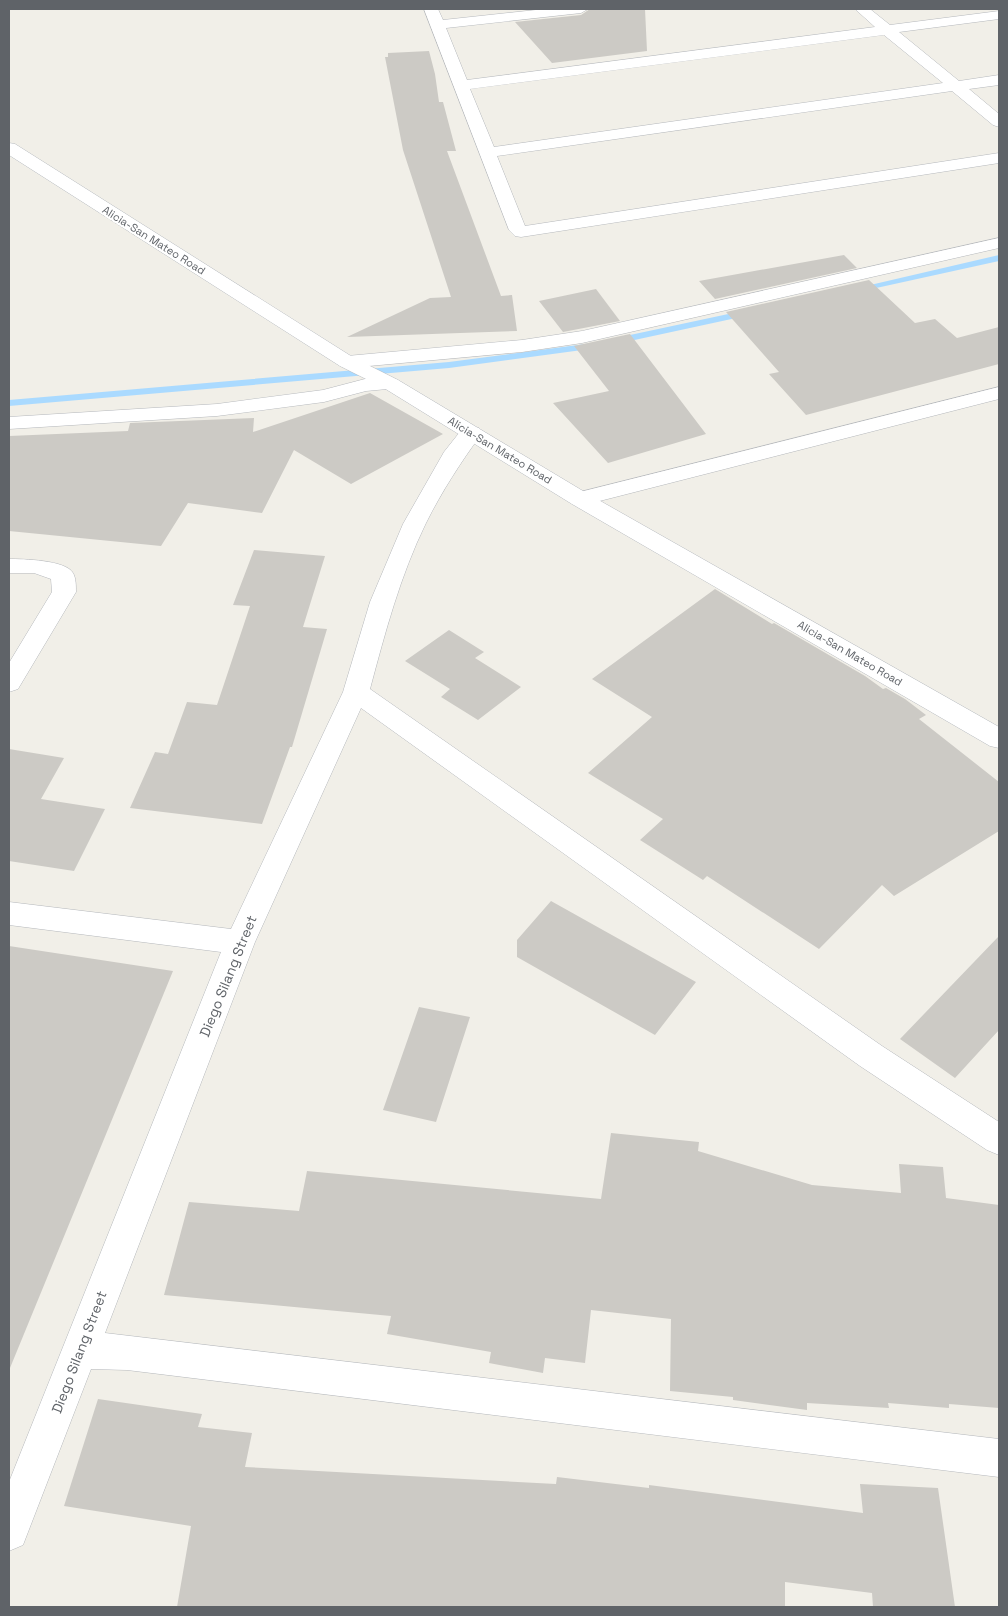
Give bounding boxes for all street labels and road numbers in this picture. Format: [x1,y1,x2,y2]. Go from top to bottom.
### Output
street label: Alicia-San Mateo Road [100,203,208,277]
street label: Alicia-San Mateo Road [445,413,555,487]
street label: Alicia-San Mateo Road [795,617,905,689]
street label: Diego Silang Street [195,913,261,1039]
street label: Diego Silang Street [47,1288,111,1416]

